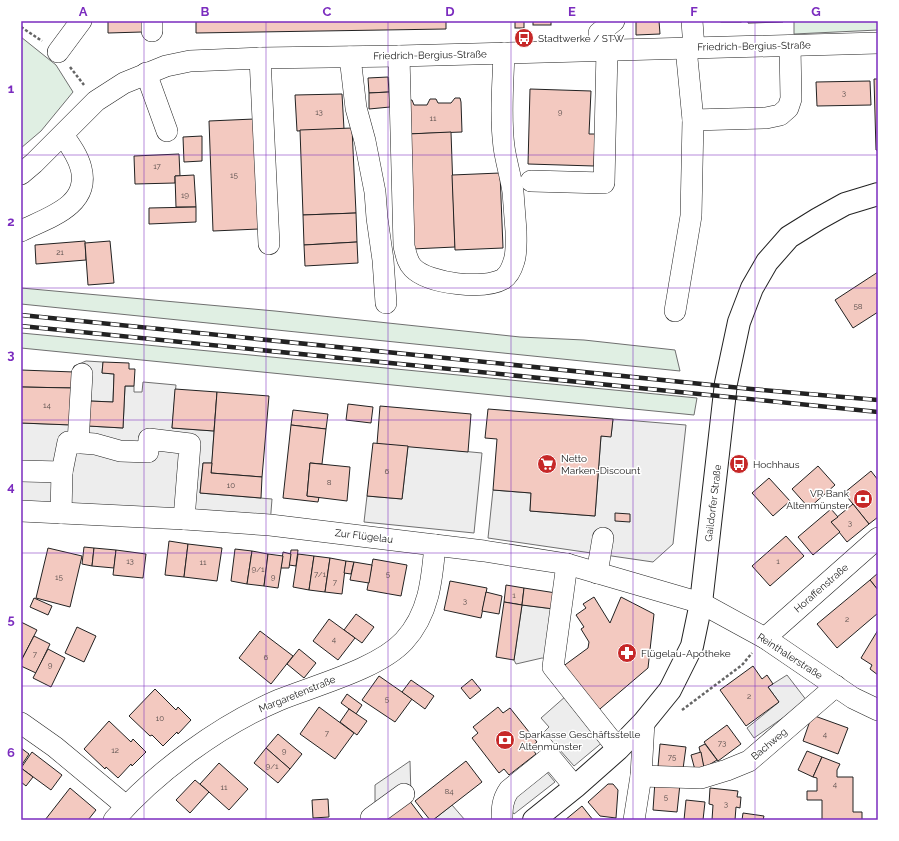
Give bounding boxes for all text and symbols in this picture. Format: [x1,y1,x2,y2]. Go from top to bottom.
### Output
text: A [79,4,88,19]
text: B [201,4,210,19]
text: C [323,4,332,19]
text: D [445,4,455,19]
text: E [568,4,576,19]
text: F [690,4,698,19]
text: G [811,4,821,19]
bus stop icon: Stadtwerke / STW [513,27,535,49]
place label: Stadtwerke / STW [538,33,625,44]
street label: Friedrich-Bergius-Straße [697,40,811,52]
street label: Friedrich-Bergius-Straße [373,49,487,61]
text: 1 [8,81,15,96]
house number: 3 [842,88,846,98]
house number: 13 [315,107,323,117]
house number: 9 [558,107,563,117]
house number: 11 [430,113,437,123]
house number: 17 [153,161,162,171]
house number: 15 [230,170,239,180]
house number: 19 [181,190,189,200]
text: 2 [7,214,15,229]
house number: 21 [56,247,64,257]
house number: 58 [853,301,863,311]
text: 3 [7,347,15,362]
house number: 14 [43,400,52,410]
supermarket icon: Netto Marken-Discount [536,453,558,475]
place label: Netto Marken-Discount [561,453,641,476]
bus stop icon: Hochhaus [728,453,750,475]
place label: Hochhaus [753,459,800,470]
street label: Gaildorfer Straße [703,464,723,542]
house number: 6 [385,466,390,476]
house number: 8 [327,477,332,487]
text: 4 [7,479,15,494]
house number: 10 [227,480,235,490]
place label: VR Bank Altenmünster [786,488,850,511]
bank icon: VR Bank Altenmünster [852,488,874,510]
house number: 3 [848,518,852,528]
street label: Zur Flügelau [334,527,394,545]
house number: 13 [126,556,134,566]
house number: 1 [776,556,780,566]
house number: 11 [200,557,207,567]
street label: Horaffenstraße [792,561,850,614]
house number: 9/1 [252,564,265,574]
house number: 7/1 [314,569,327,579]
house number: 5 [386,569,391,579]
house number: 15 [55,572,64,582]
house number: 9 [271,572,276,582]
house number: 7 [333,577,338,587]
house number: 1 [512,590,516,600]
house number: 3 [463,596,467,606]
text: 5 [7,612,15,627]
house number: 2 [845,614,849,624]
street label: Reinthalerstraße [755,631,825,681]
house number: 4 [332,634,337,644]
pharmacy icon: Flügelau-Apotheke [616,642,638,664]
place label: Flügelau-Apotheke [641,648,731,659]
house number: 7 [33,649,38,659]
house number: 6 [264,652,269,662]
house number: 9 [48,660,53,670]
street label: Margaretenstraße [257,674,337,714]
house number: 2 [747,691,751,701]
house number: 5 [385,694,390,704]
house number: 10 [156,713,164,723]
street label: Bachweg [749,726,789,762]
house number: 7 [325,728,330,738]
bank icon: Sparkasse Geschäftsstelle Altenmünster [494,729,516,751]
place label: Sparkasse Geschäftsstelle Altenmünster [519,729,640,752]
house number: 4 [823,729,828,739]
house number: 73 [718,738,726,748]
text: 6 [7,745,15,760]
house number: 12 [111,745,119,755]
house number: 9 [282,746,287,756]
house number: 75 [668,752,677,762]
house number: 9/1 [266,761,279,771]
house number: 4 [833,779,838,789]
house number: 11 [221,782,228,792]
house number: 84 [444,786,454,796]
house number: 5 [664,792,669,802]
house number: 3 [724,799,728,809]

